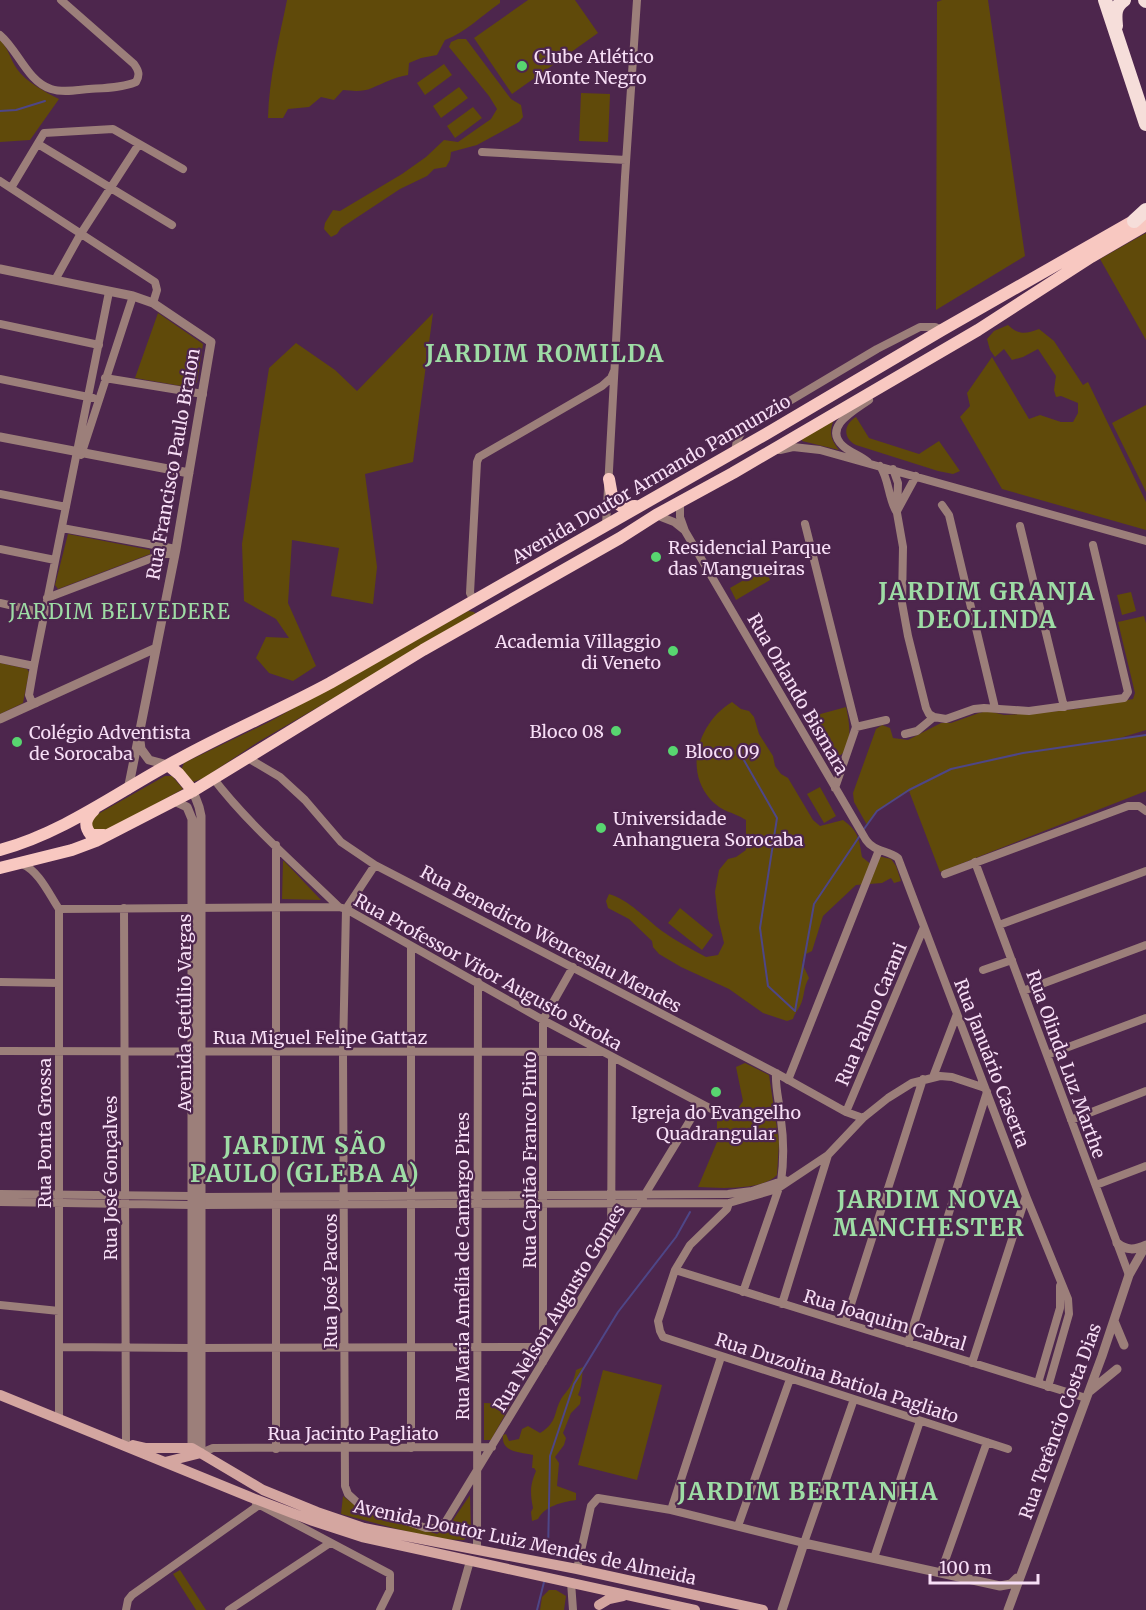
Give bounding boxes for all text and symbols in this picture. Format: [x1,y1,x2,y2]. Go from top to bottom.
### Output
place label: Clube Atlético Monte Negro [534,45,654,89]
marker: Clube Atlético Monte Negro [515,59,529,73]
district label: JARDIM ROMILDA [424,338,665,369]
street label: Rua Francisco Paulo Braion [141,346,205,582]
street label: Avenida Doutor Armando Pannunzio [507,390,794,569]
place label: Residencial Parque das Mangueiras [668,536,831,580]
marker: Residencial Parque das Mangueiras [649,550,663,564]
district label: JARDIM GRANJA DEOLINDA [877,576,1096,635]
district label: JARDIM BELVEDERE [8,599,231,624]
street label: Rua Orlando Bismara [742,609,854,779]
place label: Academia Villaggio di Veneto [494,630,661,674]
marker: Academia Villaggio di Veneto [666,644,680,658]
place label: Bloco 08 [530,720,604,743]
place label: Colégio Adventista de Sorocaba [29,721,191,765]
marker: Bloco 08 [609,724,623,738]
marker: Colégio Adventista de Sorocaba [10,735,24,749]
place label: Bloco 09 [685,740,760,763]
marker: Bloco 09 [666,744,680,758]
place label: Universidade Anhanguera Sorocaba [612,807,804,851]
marker: Universidade Anhanguera Sorocaba [594,821,608,835]
street label: Rua Benedicto Wenceslau Mendes [416,860,686,1018]
street label: Rua Professor Vitor Augusto Stroka [350,889,626,1056]
street label: Avenida Getúlio Vargas [173,913,196,1113]
street label: Rua Palmo Carani [830,939,912,1089]
street label: Rua Olinda Luz Marthe [1021,967,1111,1161]
street label: Rua Januário Caserta [949,975,1035,1151]
street label: Rua Miguel Felipe Gattaz [213,1026,427,1049]
street label: Rua Capitão Franco Pinto [518,1052,541,1268]
street label: Rua Ponta Grossa [33,1057,56,1208]
marker: Igreja do Evangelho Quadrangular [709,1085,723,1099]
street label: Rua José Gonçalves [99,1095,122,1261]
place label: Igreja do Evangelho Quadrangular [631,1101,801,1145]
street label: Rua Maria Amélia de Camargo Pires [451,1112,474,1420]
district label: JARDIM SÃO PAULO (GLEBA A) [190,1130,420,1189]
district label: JARDIM NOVA MANCHESTER [833,1184,1025,1243]
street label: Rua Nelson Augusto Gomes [488,1200,630,1416]
street label: Rua José Paccos [319,1213,342,1348]
street label: Rua Joaquim Cabral [801,1284,970,1356]
street label: Rua Terêncio Costa Dias [1014,1320,1106,1522]
street label: Rua Duzolina Batiola Pagliato [712,1328,962,1428]
street label: Rua Jacinto Pagliato [267,1422,439,1445]
district label: JARDIM BERTANHA [676,1476,939,1507]
street label: Avenida Doutor Luiz Mendes de Almeida [350,1494,699,1590]
scale bar [930,1547,1038,1585]
text: 100 m [939,1556,992,1579]

